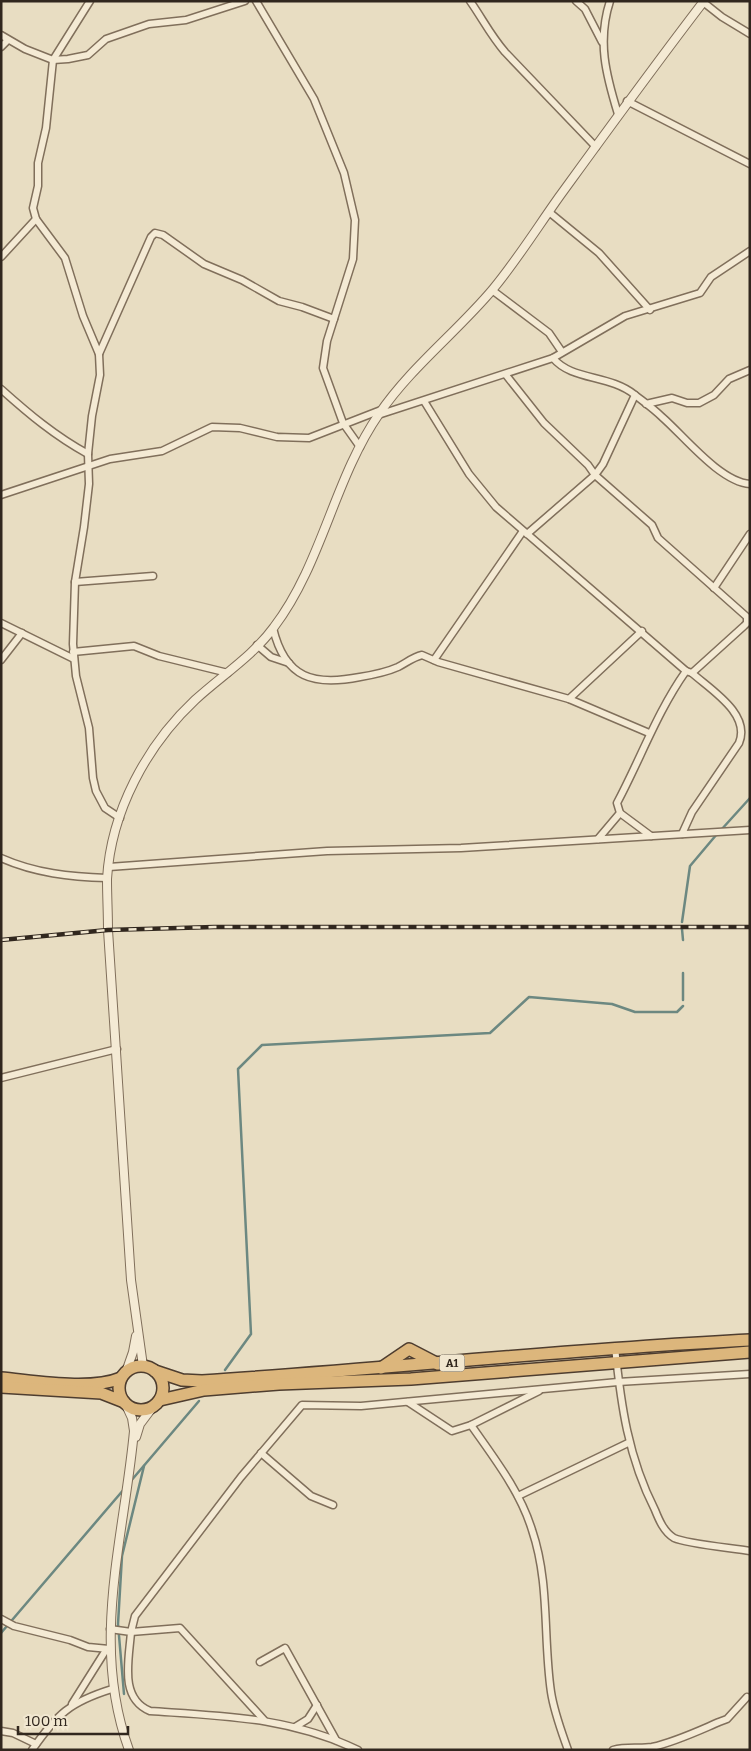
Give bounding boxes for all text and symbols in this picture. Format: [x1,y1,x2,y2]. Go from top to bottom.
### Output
road number: A1 [440,1355,464,1372]
scale bar [18,1704,128,1736]
text: 100 m [25,1712,68,1730]

